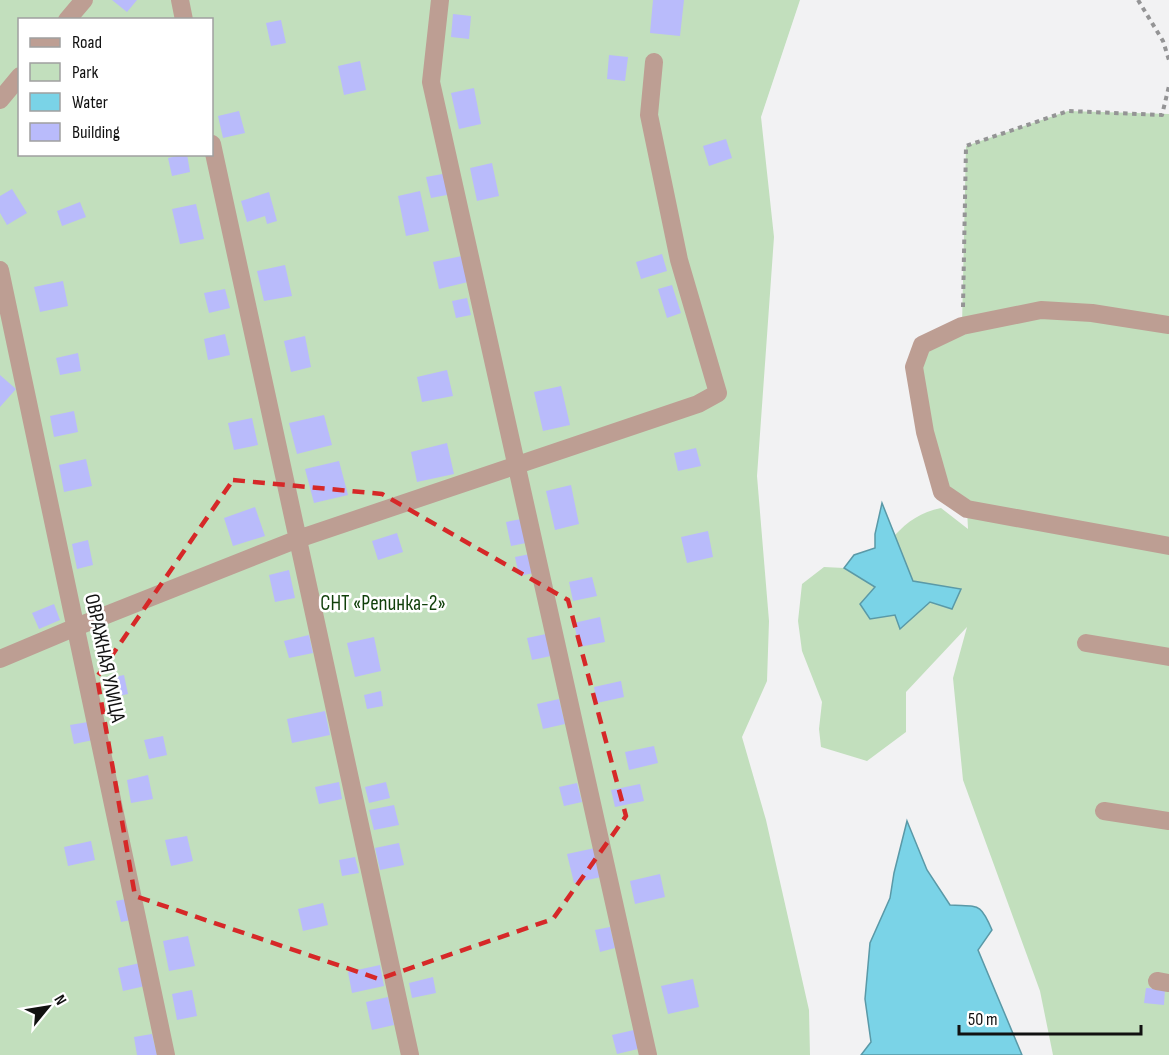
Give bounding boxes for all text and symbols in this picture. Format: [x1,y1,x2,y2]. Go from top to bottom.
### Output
legend [18,18,213,156]
text: Road [72,32,102,53]
text: Park [72,62,98,83]
text: Water [72,92,108,113]
text: Building [72,122,120,143]
park label: СНТ «Репинка-2» [320,591,446,616]
street label: ОВРАЖНАЯ УЛИЦА [79,592,131,725]
north arrow [18,977,78,1037]
text: N [49,992,70,1009]
scale bar [959,998,1140,1036]
text: 50 m [968,1009,998,1030]

